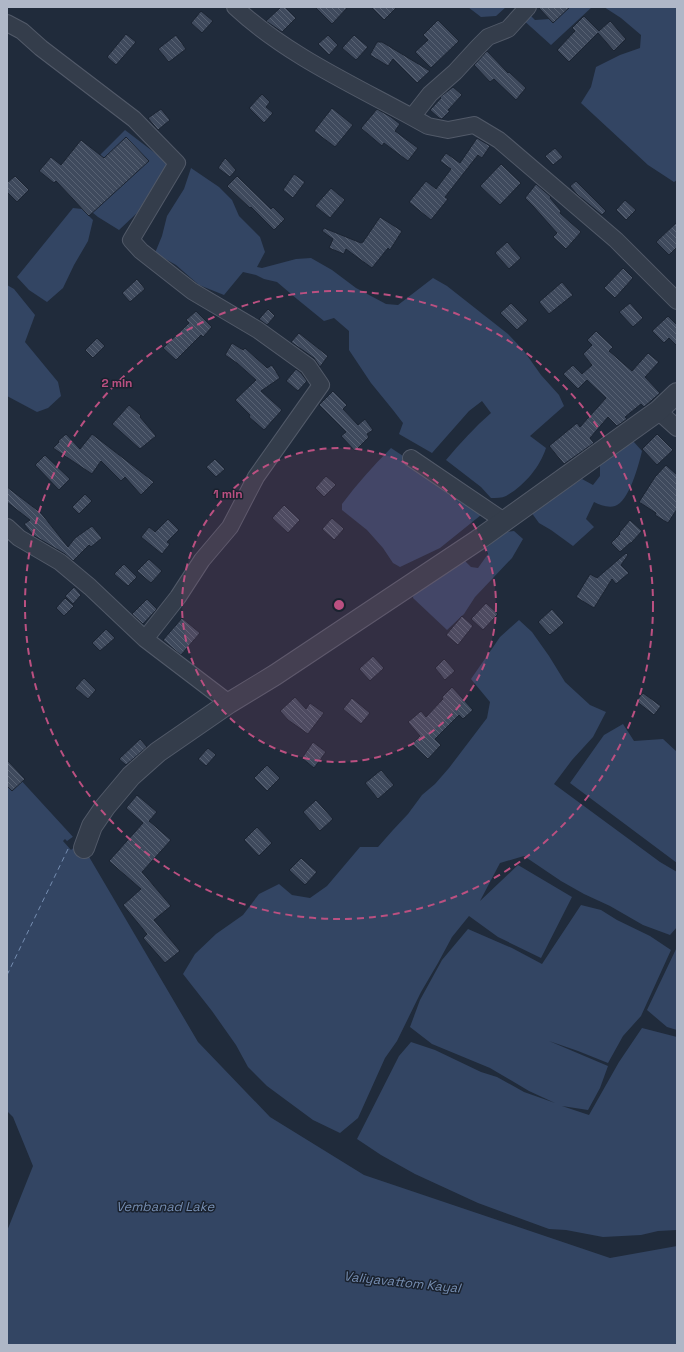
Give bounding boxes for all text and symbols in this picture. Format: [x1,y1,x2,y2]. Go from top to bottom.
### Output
text: 2 min [101,375,133,391]
text: 1 min [213,486,243,502]
centre of rings [332,598,346,612]
water label: Vembanad Lake [116,1198,215,1215]
water label: Valiyavattom Kayal [343,1267,463,1297]

